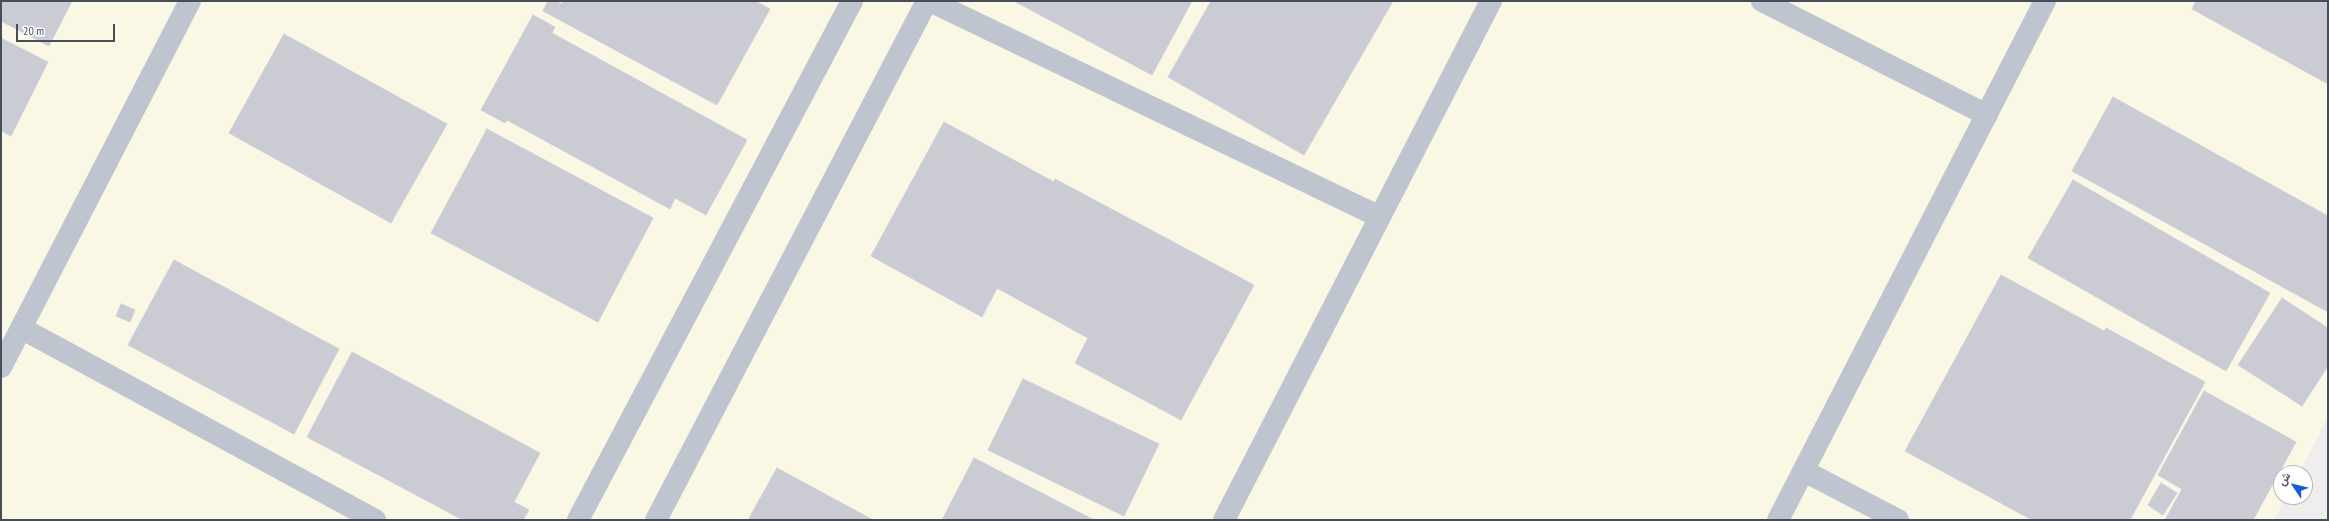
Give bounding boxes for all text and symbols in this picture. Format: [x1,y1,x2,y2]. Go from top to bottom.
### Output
scale bar [18,16,117,42]
text: 20 m [23,23,44,38]
north arrow [2273,465,2313,505]
text: ش [2274,469,2294,488]

